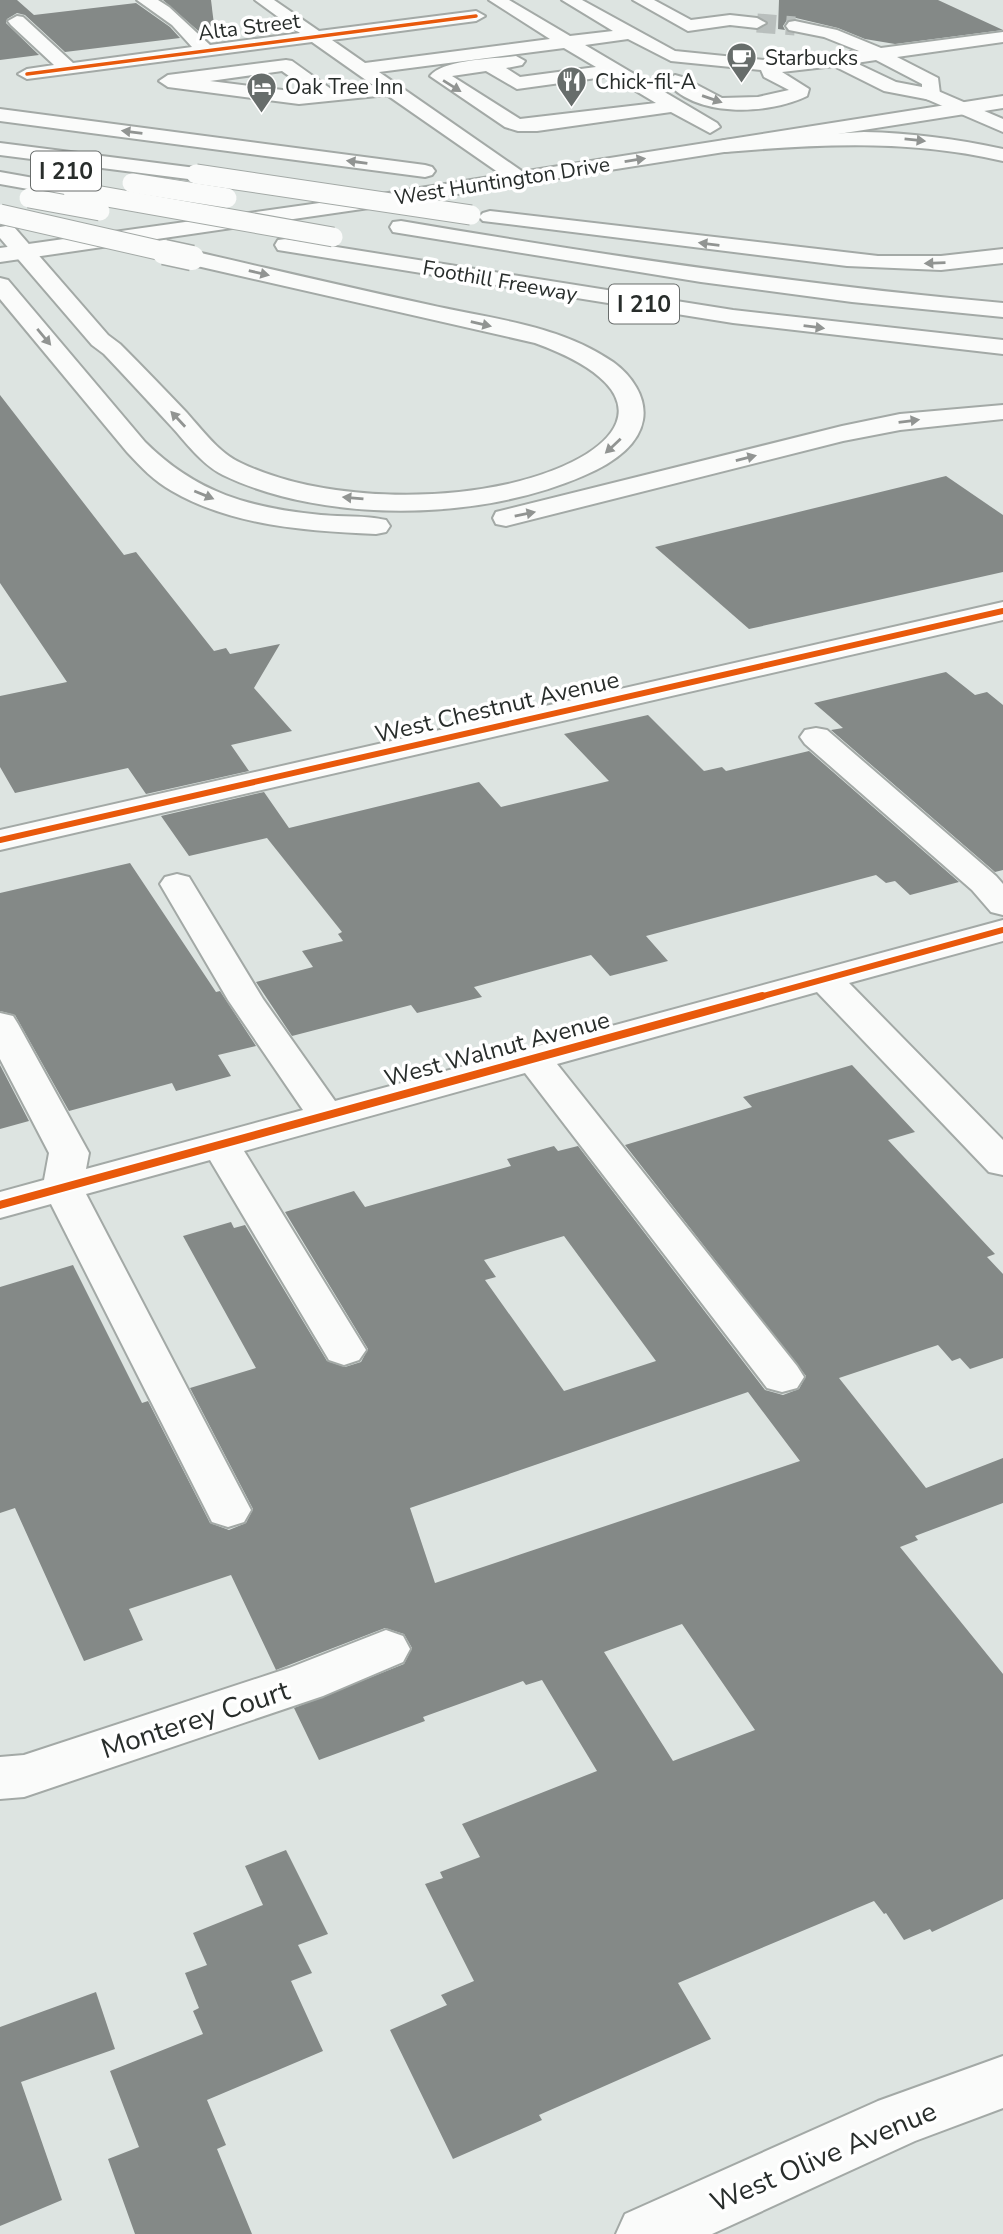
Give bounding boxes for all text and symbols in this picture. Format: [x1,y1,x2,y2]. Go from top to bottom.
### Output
street label: Alta Street [196,7,302,47]
cafe icon: Starbucks [725,41,759,85]
place label: Starbucks [765,44,858,72]
restaurant icon: Chick-fil-A [555,65,589,109]
place label: Chick-fil-A [595,68,696,96]
hotel icon: Oak Tree Inn [245,70,279,114]
place label: Oak Tree Inn [285,73,404,101]
one-way arrow [443,79,462,92]
one-way arrow [702,94,723,105]
one-way arrow [121,127,143,138]
one-way arrow [904,135,926,146]
street label: West Huntington Drive [392,150,612,212]
road number: I 210 [31,152,101,190]
one-way arrow [624,154,646,165]
one-way arrow [346,156,368,167]
one-way arrow [698,239,720,250]
street label: Foothill Freeway [421,254,580,308]
one-way arrow [924,258,946,269]
one-way arrow [248,268,270,279]
road number: I 210 [609,284,679,324]
one-way arrow [470,318,492,329]
one-way arrow [803,322,825,333]
one-way arrow [36,329,51,346]
one-way arrow [171,411,187,428]
one-way arrow [898,416,920,427]
one-way arrow [605,437,622,453]
one-way arrow [735,452,757,463]
one-way arrow [194,489,215,500]
one-way arrow [342,493,364,504]
one-way arrow [514,508,536,519]
street label: West Chestnut Avenue [372,663,622,751]
street label: West Walnut Avenue [381,1004,613,1094]
street label: Monterey Court [96,1672,294,1768]
street label: West Olive Avenue [704,2092,942,2222]

